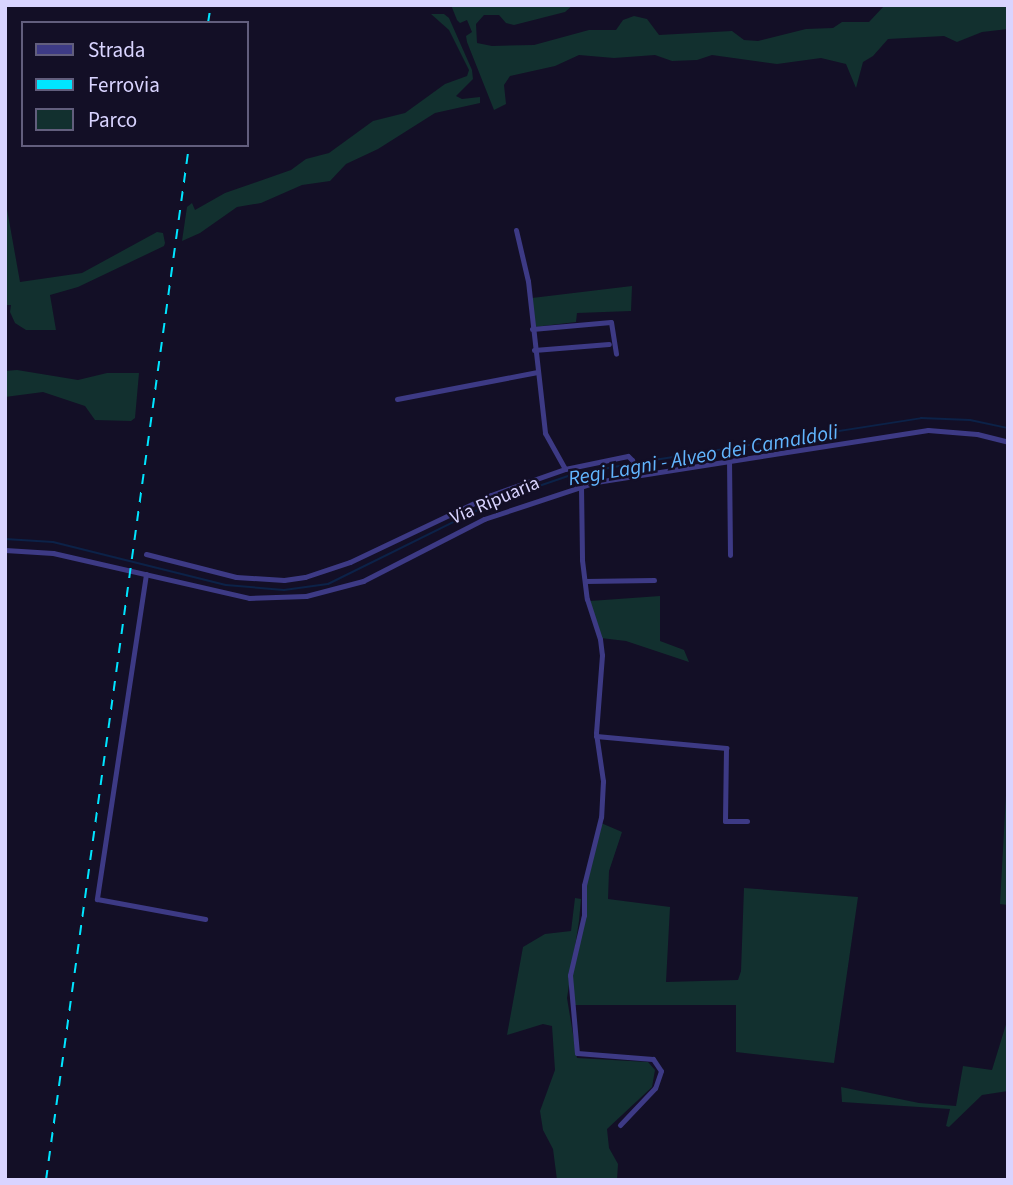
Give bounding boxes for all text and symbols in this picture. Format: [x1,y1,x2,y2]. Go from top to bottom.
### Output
legend [21,21,248,147]
text: Strada [88,35,145,65]
text: Ferrovia [88,70,160,100]
text: Parco [88,105,137,135]
water label: Regi Lagni - Alveo dei Camaldoli [566,419,840,491]
street label: Via Ripuaria [447,472,543,530]

